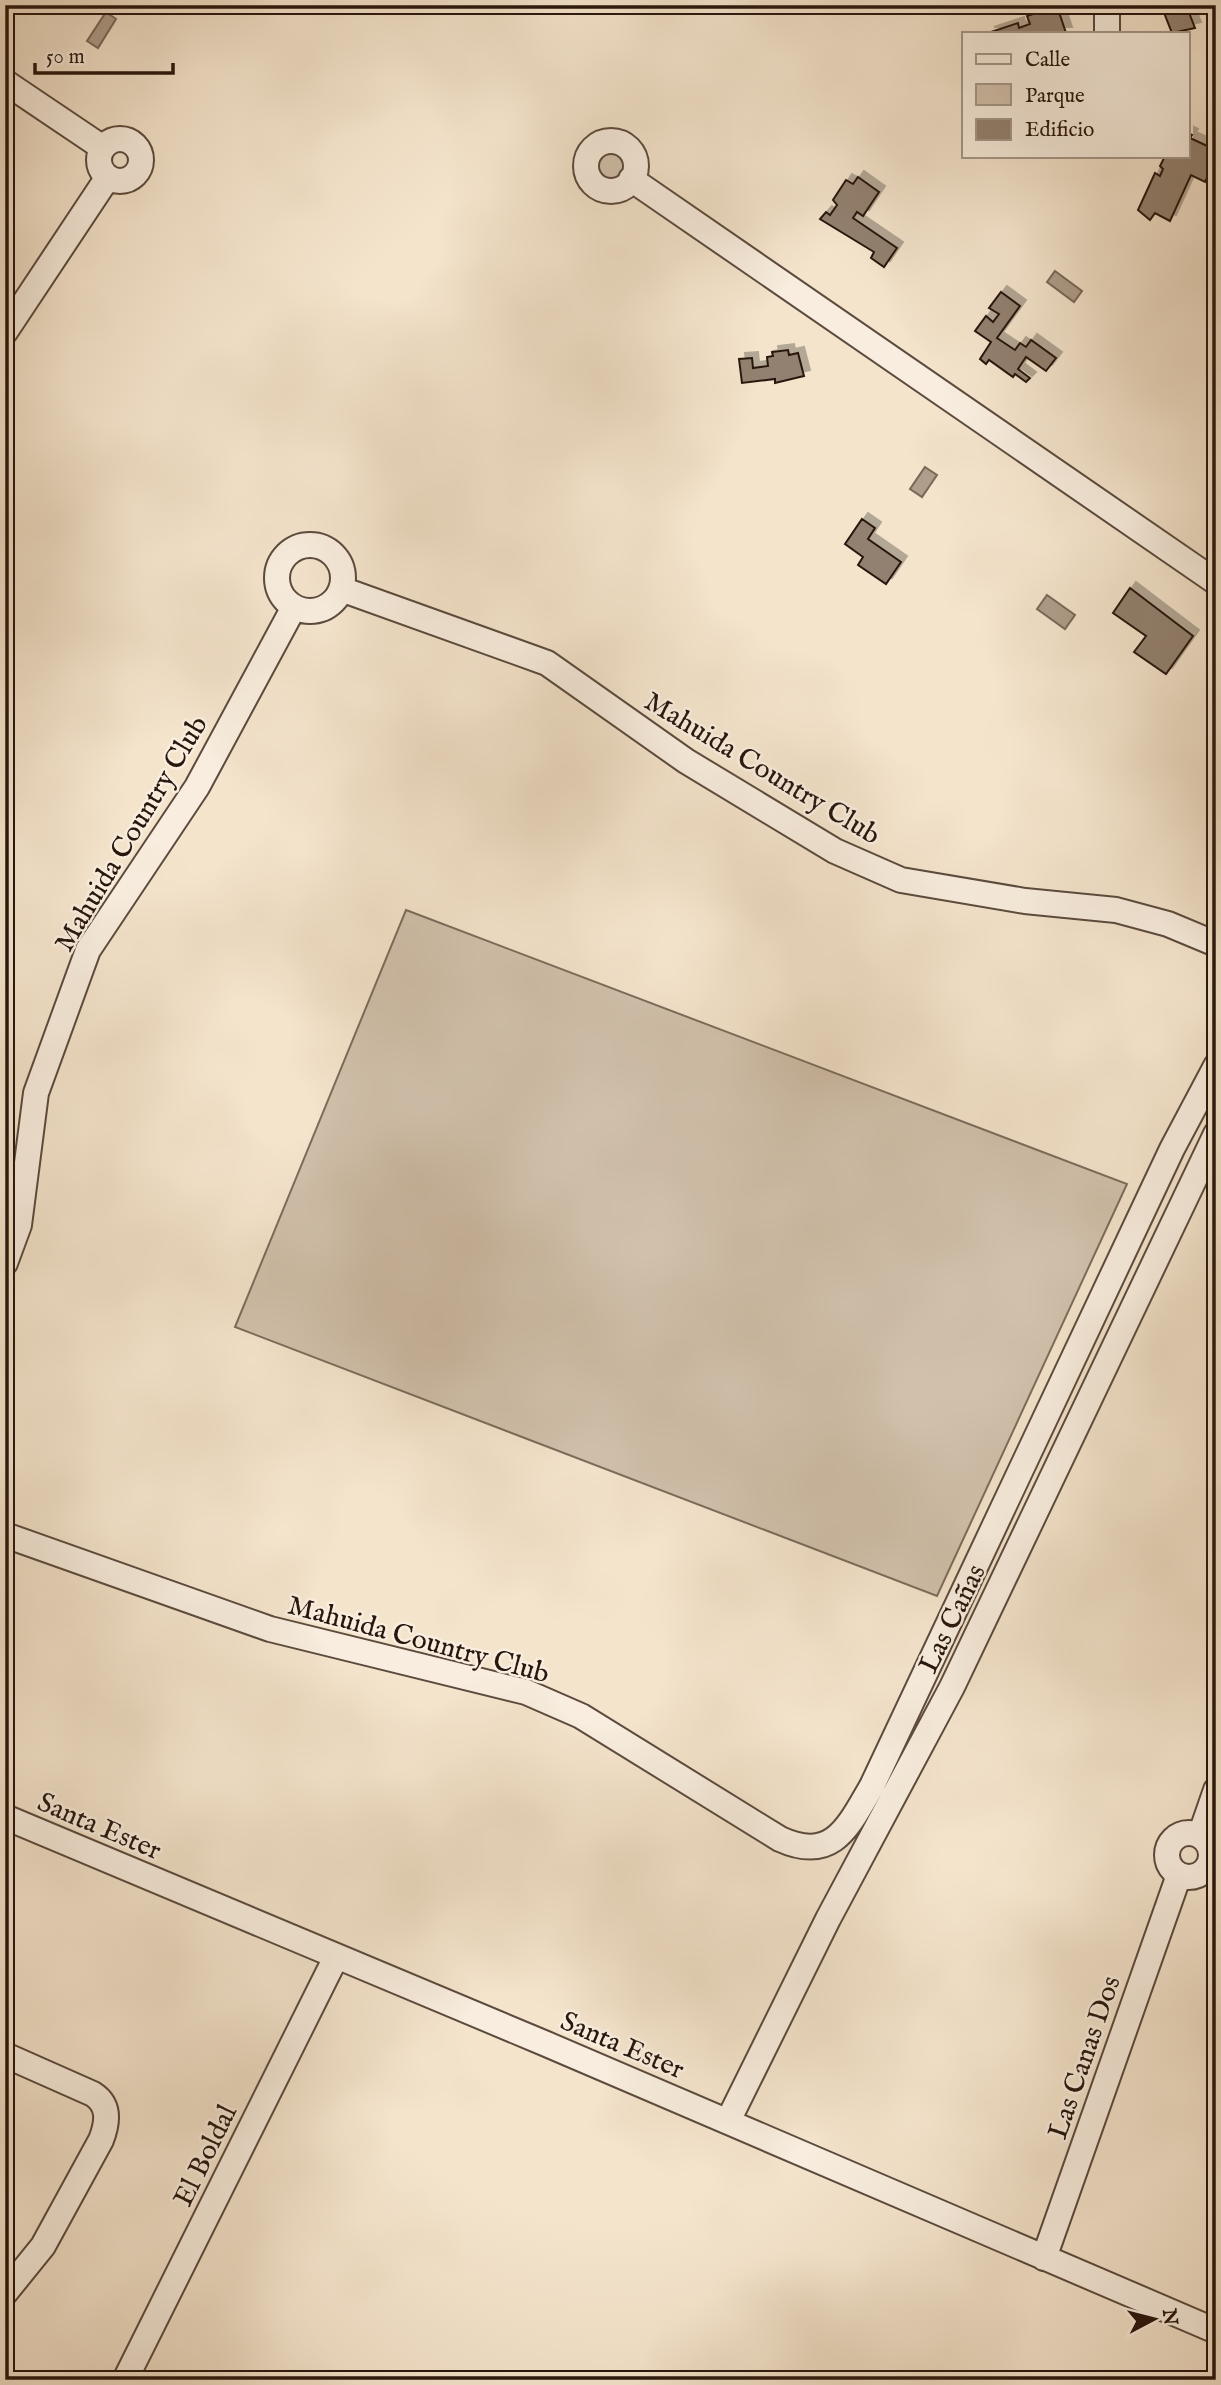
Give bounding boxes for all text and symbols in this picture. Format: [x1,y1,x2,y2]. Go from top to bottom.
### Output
scale bar [35,32,173,76]
legend [962,32,1190,158]
text: 50 m [46,44,85,71]
text: Calle [1025,47,1070,74]
text: Parque [1025,83,1085,110]
text: Edificio [1025,117,1094,144]
street label: Mahuida Country Club [637,685,886,854]
street label: Mahuida Country Club [48,710,217,959]
street label: Las Cañas [912,1559,995,1679]
street label: Mahuida Country Club [284,1589,553,1692]
street label: Santa Ester [32,1786,166,1869]
street label: Las Canas Dos [1041,1972,1130,2144]
street label: Santa Ester [555,2005,689,2088]
street label: El Boldal [167,2099,246,2213]
north arrow [1120,2284,1190,2354]
text: N [1156,2307,1182,2327]

